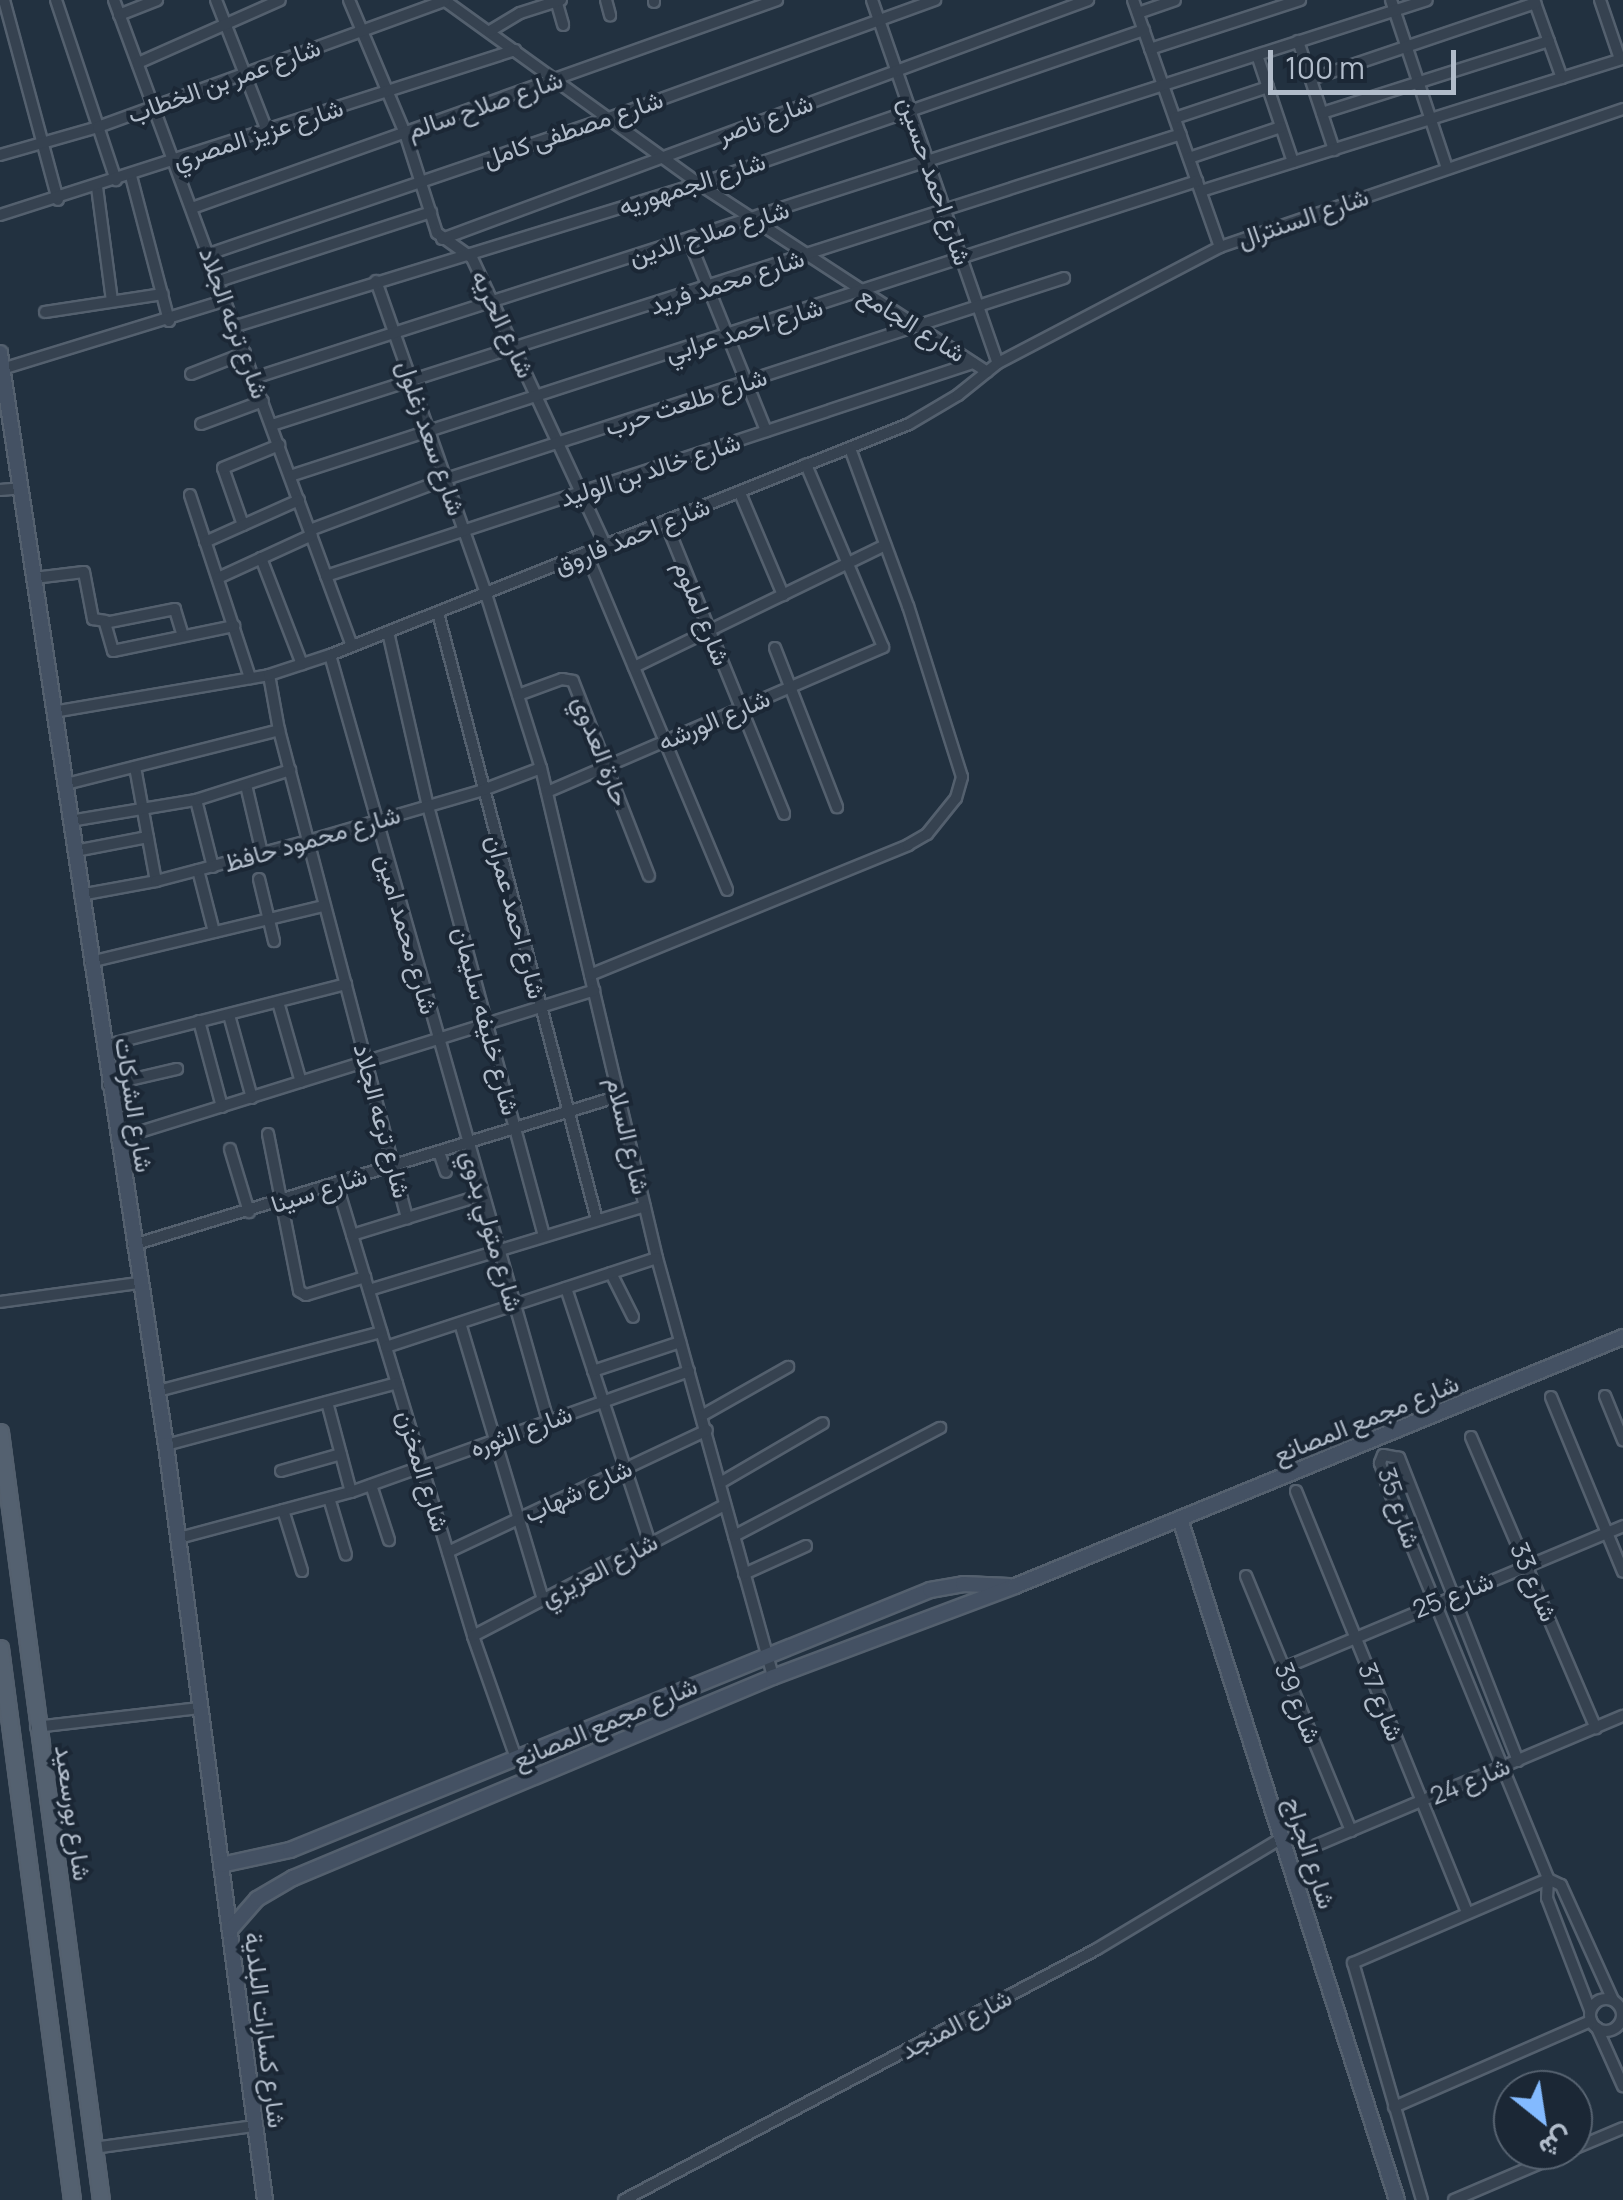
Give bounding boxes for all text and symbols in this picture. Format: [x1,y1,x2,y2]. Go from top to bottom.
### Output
scale bar [1273,30,1460,92]
street label: شارع عمر بن الخطاب [123,32,325,130]
text: 100 m [1285,47,1365,88]
street label: شارع صلاح سالم [403,64,567,146]
street label: شارع مصطفى كامل [479,84,667,174]
street label: شارع ناصر [713,88,817,150]
street label: شارع عزيز المصري [169,92,347,176]
street label: شارع احمد حسين [892,93,978,269]
street label: شارع الجمهوريه [615,146,769,222]
street label: شارع السنترال [1234,182,1372,254]
street label: شارع صلاح الدين [625,194,793,272]
street label: شارع ترعه الجلاد [193,243,275,403]
street label: شارع محمد فريد [646,243,808,321]
street label: شارع الحريه [465,265,541,383]
street label: شارع الجامع [853,279,971,369]
street label: شارع احمد عرابي [662,292,826,368]
street label: شارع سعد زغلول [390,356,472,520]
street label: شارع طلعت حرب [601,362,771,442]
street label: شارع خالد بن الوليد [556,427,744,513]
street label: شارع احمد فاروق [550,491,714,581]
street label: شارع لملوم [667,556,737,670]
street label: شارع الورشه [654,683,774,757]
street label: حارة العدوي [566,692,636,810]
street label: شارع محمود حافظ [220,800,404,878]
street label: شارع احمد عمران [480,832,552,1002]
street label: شارع محمد امين [370,850,444,1018]
street label: شارع خليفه سليمان [446,923,526,1119]
street label: شارع الشركات [109,1035,159,1175]
street label: شارع ترعه الجلاد [347,1040,417,1202]
street label: شارع السلام [600,1074,656,1198]
street label: شارع متولي بدوي [455,1147,529,1315]
street label: شارع سينا [267,1160,371,1220]
street label: شارع مجمع المصانع [1269,1368,1463,1470]
street label: شارع الثوره [466,1399,576,1463]
street label: شارع المخزن [390,1407,456,1535]
street label: شارع شهاب [519,1453,637,1529]
street label: شارع 35 [1371,1464,1427,1552]
street label: شارع العزيزي [535,1527,663,1613]
street label: شارع 33 [1504,1538,1564,1626]
street label: شارع 25 [1408,1565,1498,1625]
street label: شارع 39 [1268,1658,1328,1748]
street label: شارع 37 [1352,1659,1410,1745]
street label: شارع مجمع المصانع [508,1671,702,1775]
street label: شارع بورسعيد [49,1743,97,1883]
street label: شارع 24 [1426,1751,1514,1811]
street label: شارع الجراج [1278,1793,1342,1913]
street label: شارع كسارات البلدية [238,1930,292,2130]
street label: شارع المنجد [895,1982,1017,2066]
north arrow [1493,2070,1593,2170]
text: ش [1533,2119,1581,2169]

